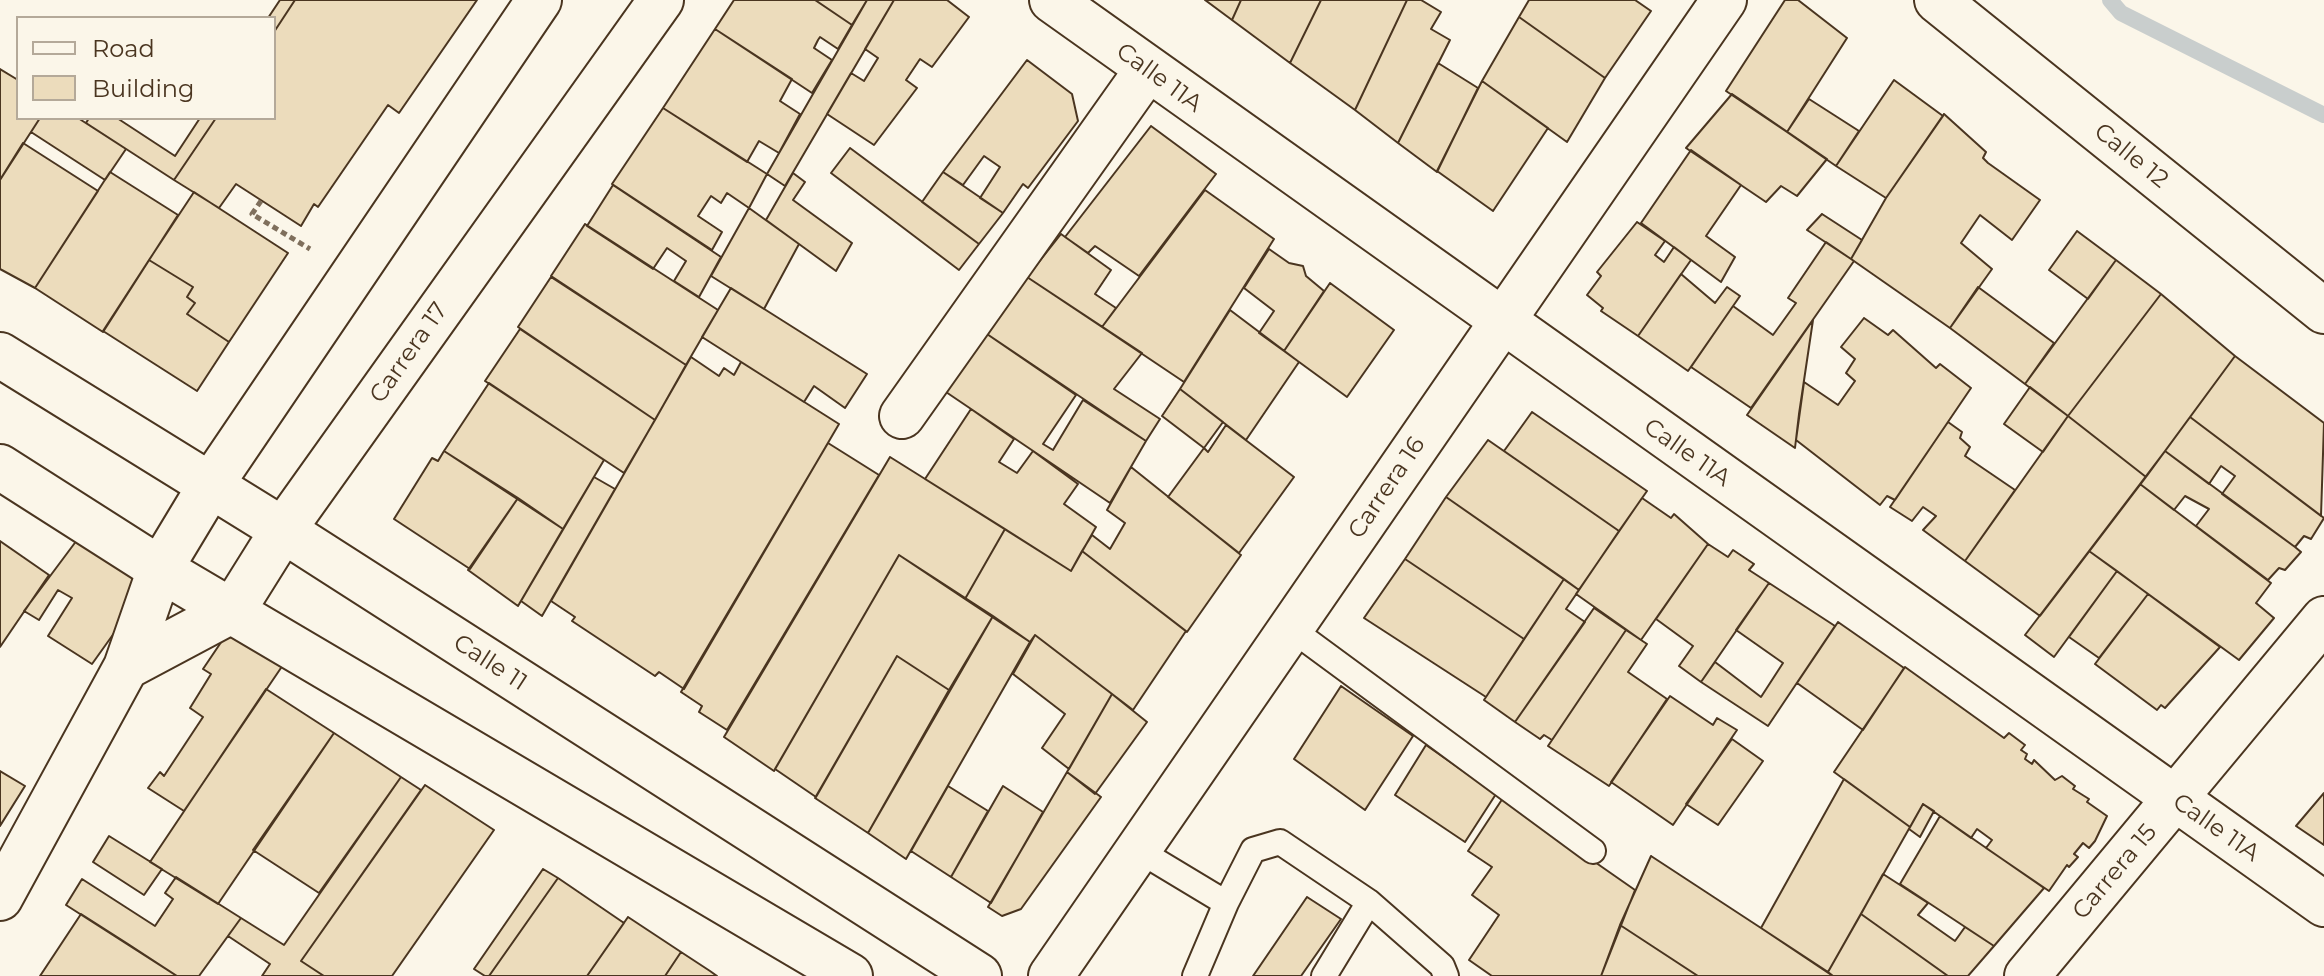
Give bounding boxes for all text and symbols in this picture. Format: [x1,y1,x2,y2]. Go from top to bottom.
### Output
legend [16,16,276,120]
text: Road [92,34,155,63]
street label: Calle 11A [1110,37,1208,119]
text: Building [92,74,195,103]
street label: Calle 12 [2088,117,2174,195]
street label: Carrera 17 [364,297,454,409]
street label: Calle 11A [1638,413,1736,493]
street label: Carrera 16 [1342,432,1432,544]
street label: Calle 11 [448,629,532,697]
street label: Calle 11A [2167,788,2265,868]
street label: Carrera 15 [2067,818,2163,926]

